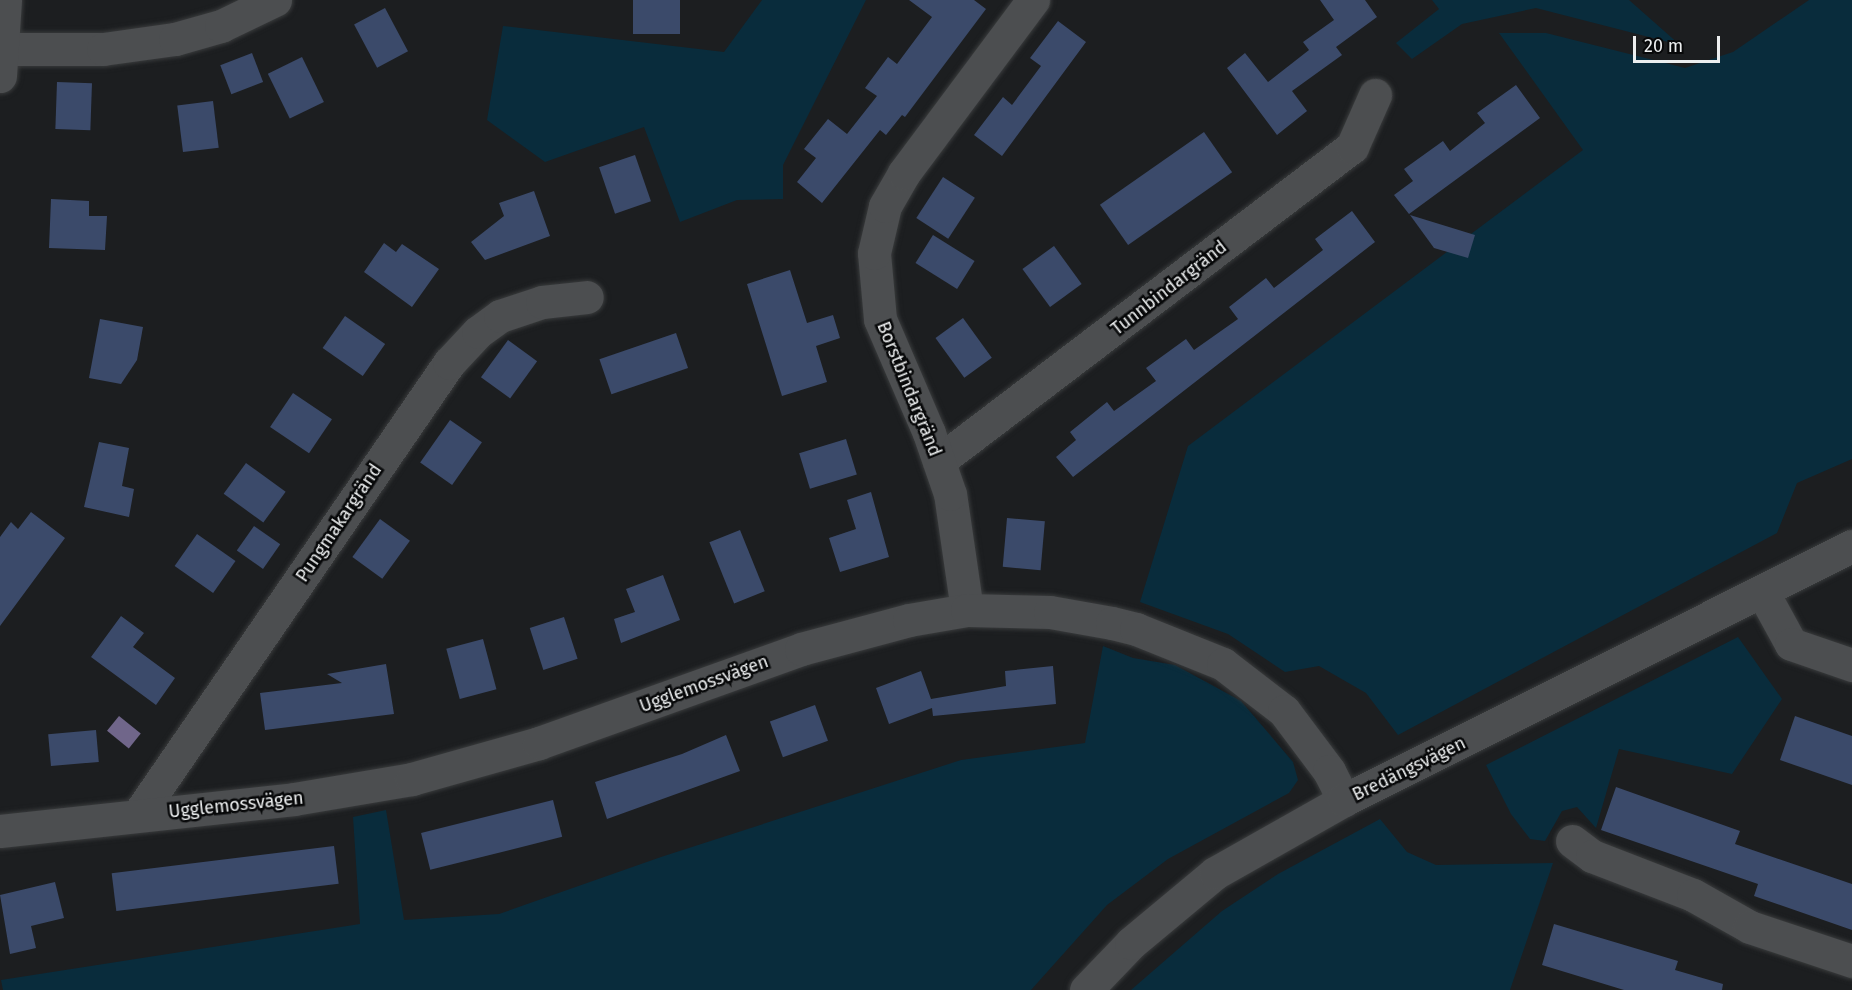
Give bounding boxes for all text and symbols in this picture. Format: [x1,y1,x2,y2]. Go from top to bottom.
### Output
scale bar [1636,24,1723,62]
text: 20 m [1644,35,1683,57]
street label: Tunnbindargränd [1107,236,1231,340]
street label: Borstbindargränd [872,318,946,460]
street label: Pungmakargränd [292,460,386,586]
street label: Ugglemossvägen [637,651,771,717]
street label: Bredängsvägen [1349,732,1469,806]
street label: Ugglemossvägen [167,787,305,823]

